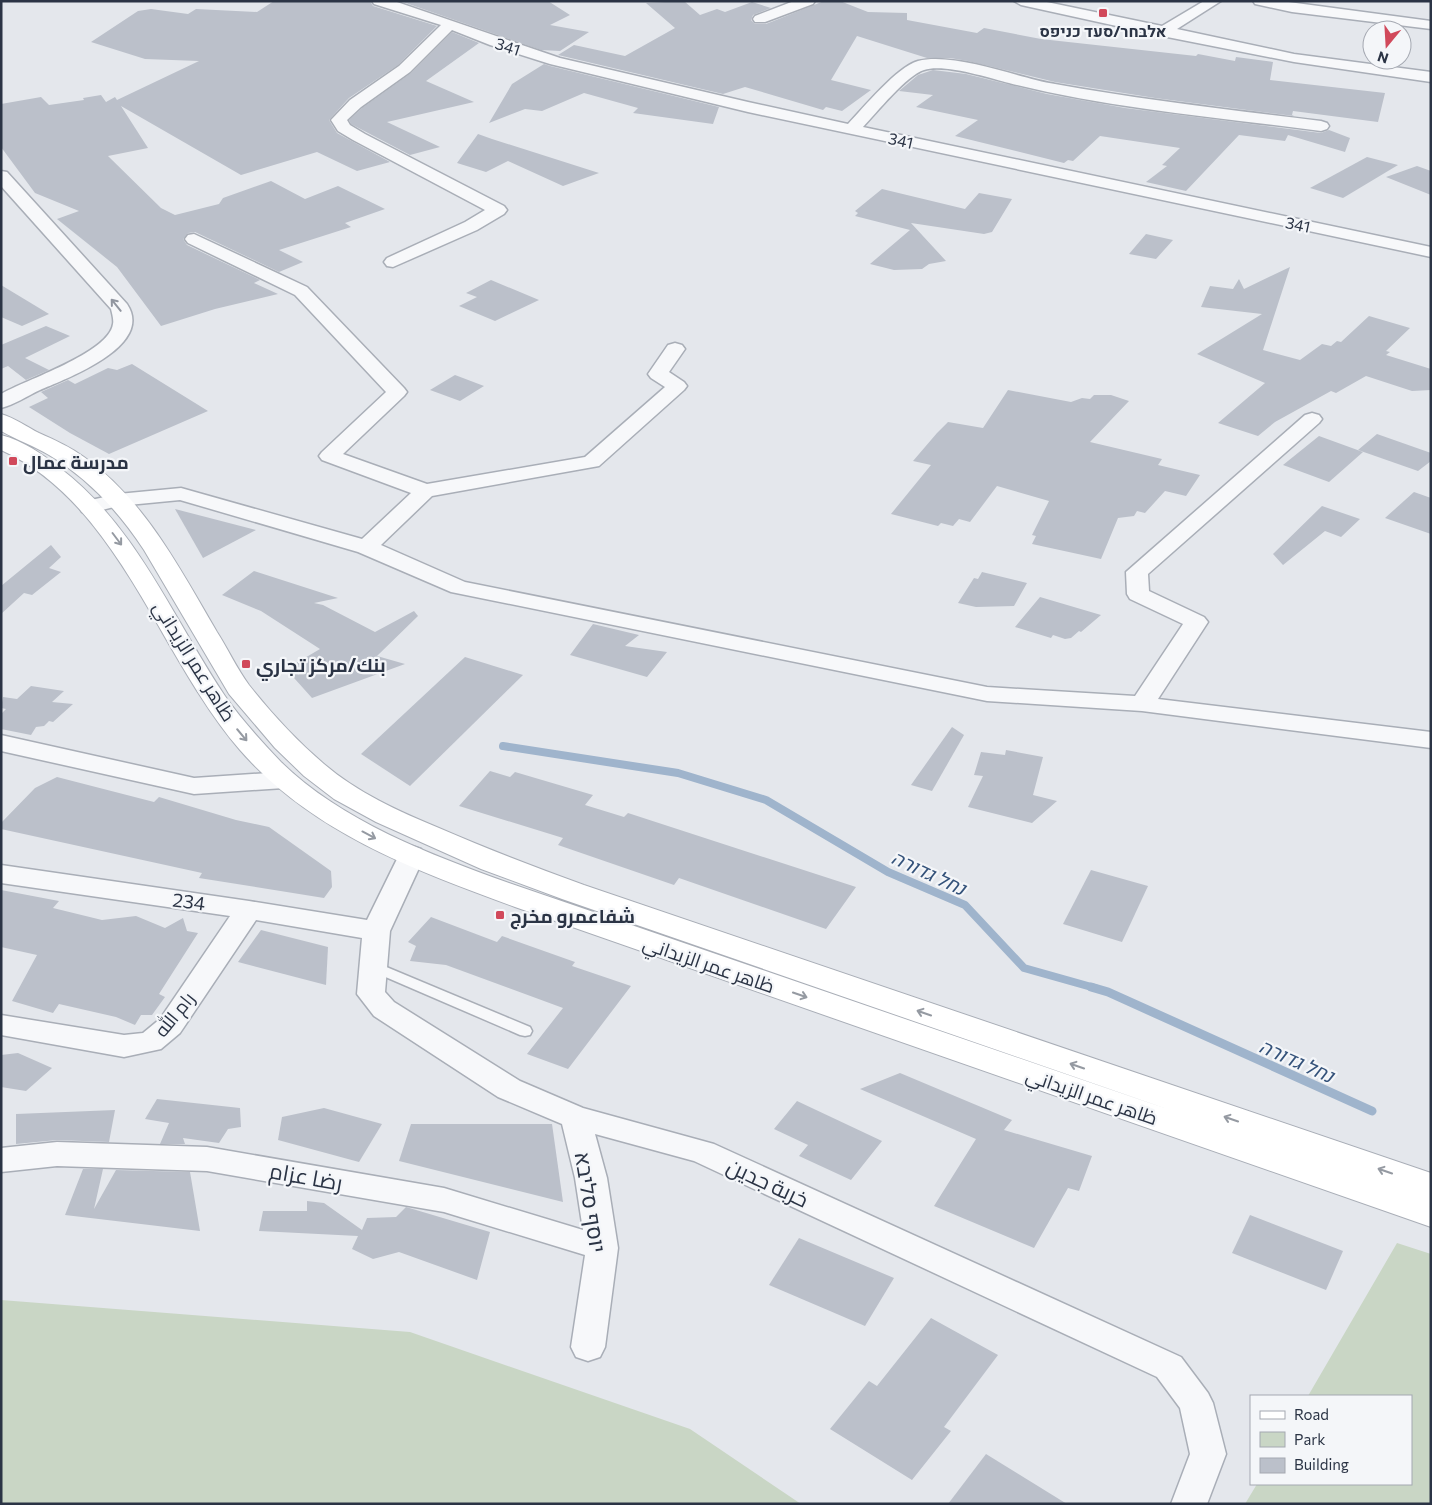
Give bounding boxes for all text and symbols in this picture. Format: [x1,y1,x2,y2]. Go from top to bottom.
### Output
marker: אלבחר/סעד כניפס [1097,7,1109,19]
north arrow [1362,20,1412,70]
place label: אלבחר/סעד כניפס [1039,21,1167,40]
street label: 341 [493,33,523,59]
text: N [1375,48,1390,68]
street label: 341 [887,128,915,152]
street label: 341 [1284,212,1312,236]
one-way arrow [111,299,122,312]
place label: مدرسة عمال [23,450,129,475]
marker: مدرسة عمال [7,455,19,467]
one-way arrow [112,532,123,545]
street label: ظاهر عمر الزيداني [145,597,241,727]
place label: بنك/مركز تجاري [256,653,386,681]
marker: بنك/مركز تجاري [240,658,252,670]
one-way arrow [236,729,248,742]
one-way arrow [361,830,376,840]
water label: נחל גדורה [888,844,972,900]
street label: 234 [171,887,207,915]
place label: شفاعمرو مخرج [510,904,635,930]
marker: شفاعمرو مخرج [494,909,506,921]
street label: ظاهر عمر الزيداني [639,931,778,1001]
street label: رام الله [149,987,201,1043]
one-way arrow [791,991,807,1000]
one-way arrow [916,1008,932,1017]
water label: נחל גדורה [1256,1033,1340,1088]
one-way arrow [1070,1061,1086,1070]
street label: ظاهر عمر الزيداني [1022,1063,1161,1133]
one-way arrow [1223,1113,1239,1123]
street label: יוסף סליבא [570,1149,612,1255]
street label: خربة جدين [723,1151,813,1213]
street label: رضا عزام [267,1156,345,1199]
one-way arrow [1377,1166,1393,1176]
legend [1250,1395,1412,1485]
text: Road [1294,1405,1329,1423]
text: Park [1294,1430,1325,1448]
text: Building [1294,1455,1349,1473]

